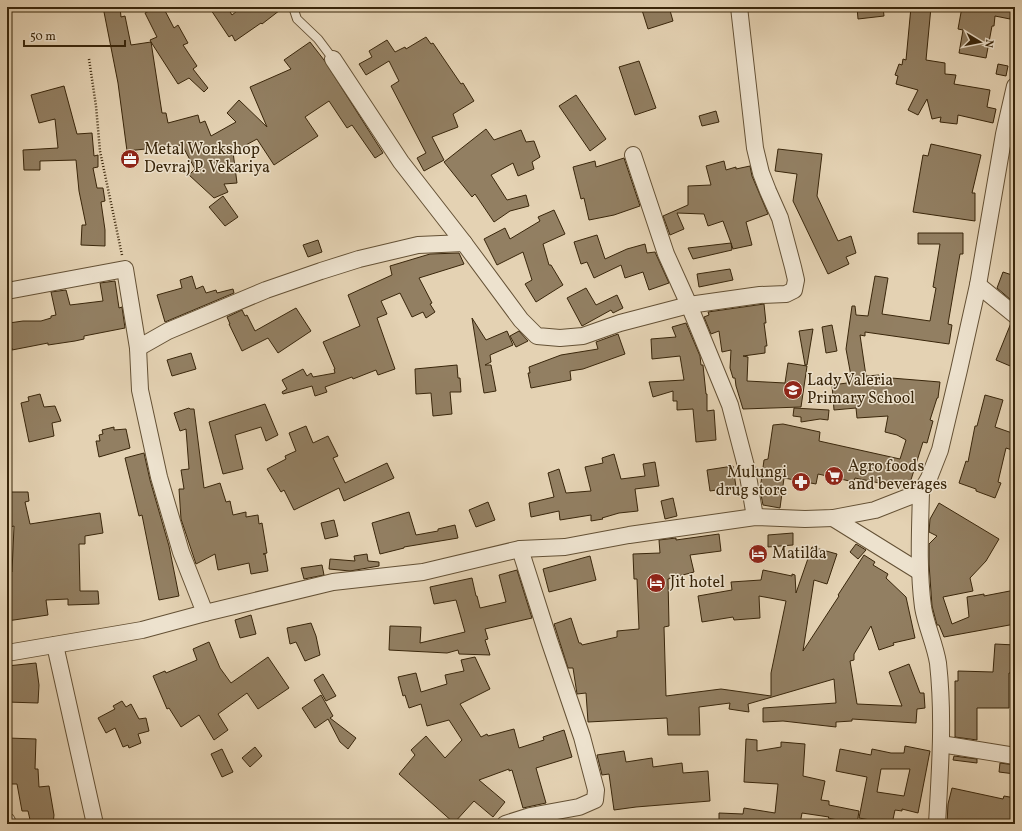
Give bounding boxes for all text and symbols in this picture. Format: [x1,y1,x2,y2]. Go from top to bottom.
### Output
scale bar [24,22,125,48]
north arrow [960,22,1000,62]
text: 50 m [30,29,56,45]
text: N [980,38,996,49]
place label: Metal Workshop Devraj P. Vekariya [144,139,270,179]
office icon: Metal Workshop Devraj P. Vekariya [119,148,141,170]
place label: Lady Valeria Primary School [807,370,915,410]
school or university icon: Lady Valeria Primary School [782,379,804,401]
place label: Agro foods and beverages [848,456,947,496]
place label: Mulungi drug store [716,462,787,502]
supermarket icon: Agro foods and beverages [823,465,845,487]
pharmacy icon: Mulungi drug store [790,471,812,493]
hotel icon: Matilda [747,543,769,565]
place label: Matilda [772,543,827,565]
hotel icon: Jit hotel [645,572,667,594]
place label: Jit hotel [670,572,725,594]

